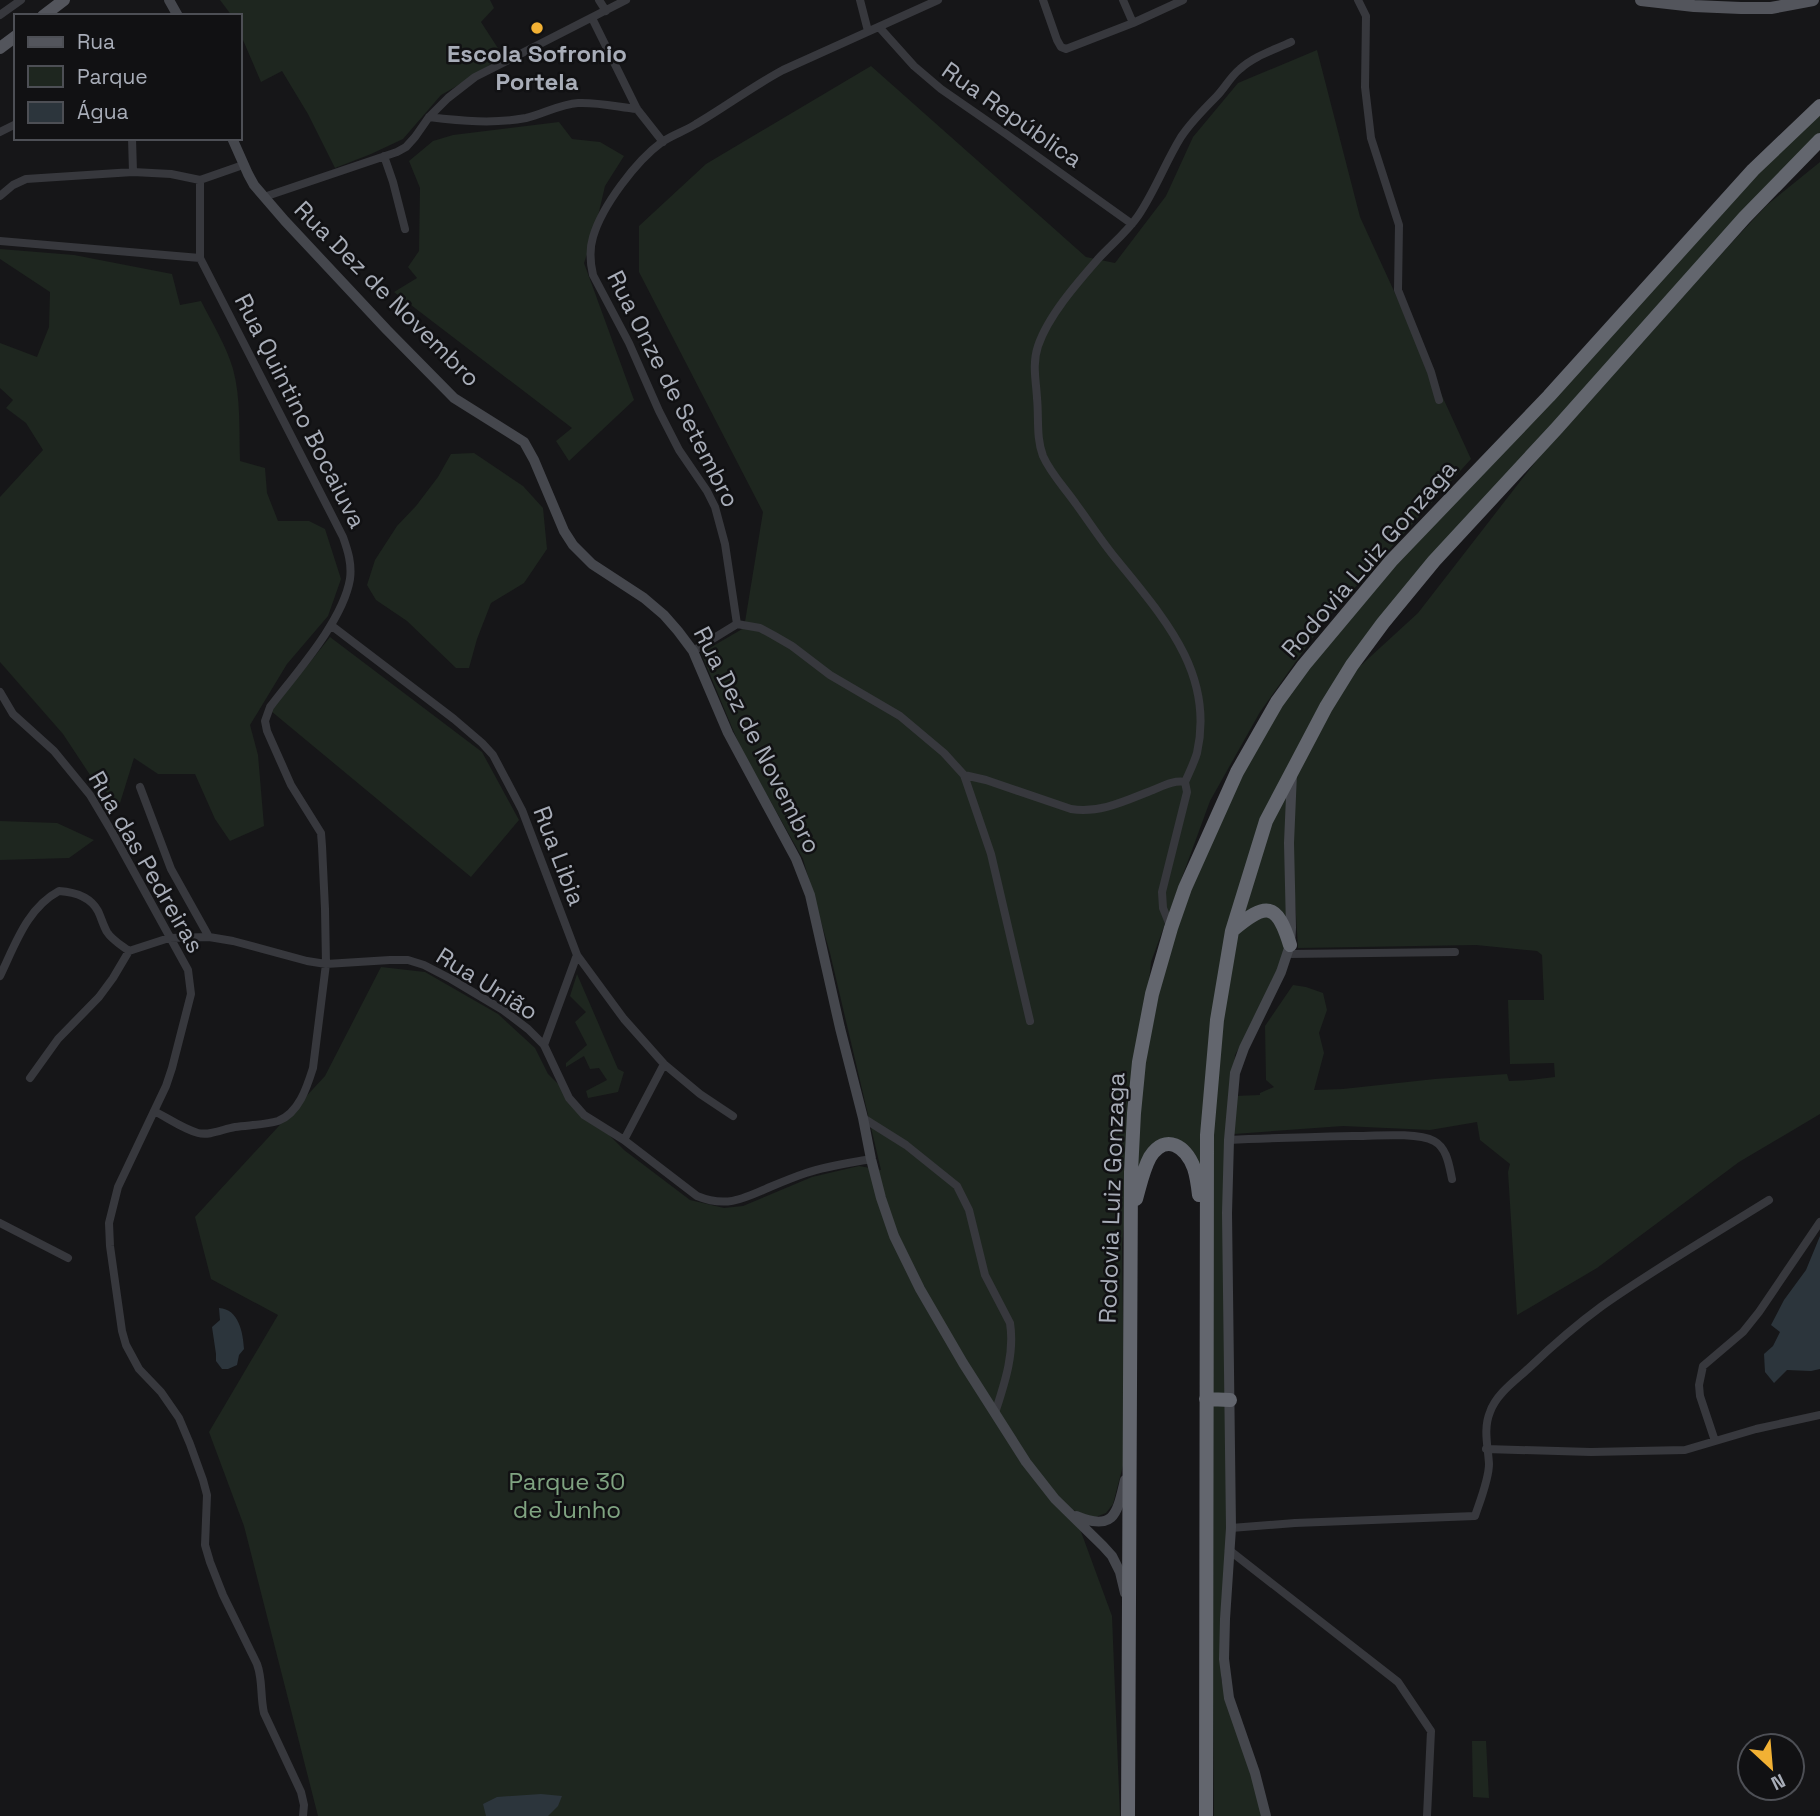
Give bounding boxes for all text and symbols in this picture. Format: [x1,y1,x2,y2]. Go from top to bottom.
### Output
legend [14,14,242,140]
marker: Escola Sofronio Portela [529,20,545,36]
text: Rua [77,28,115,55]
place label: Escola Sofronio Portela [447,38,627,97]
street label: Rua República [936,55,1089,175]
text: Parque [77,63,148,90]
text: Água [77,98,129,125]
street label: Rua Dez de Novembro [288,194,487,393]
street label: Rua Onze de Setembro [600,265,747,512]
street label: Rua Quintino Bocaiuva [228,288,373,533]
street label: Rodovia Luiz Gonzaga [1274,454,1463,664]
street label: Rua Dez de Novembro [687,621,828,858]
street label: Rua das Pedreiras [82,765,211,958]
street label: Rua Libia [526,802,593,910]
street label: Rua União [430,940,544,1027]
street label: Rodovia Luiz Gonzaga [1092,1072,1131,1324]
park label: Parque 30 de Junho [509,1466,625,1525]
north arrow [1736,1732,1806,1802]
text: N [1767,1768,1789,1796]

